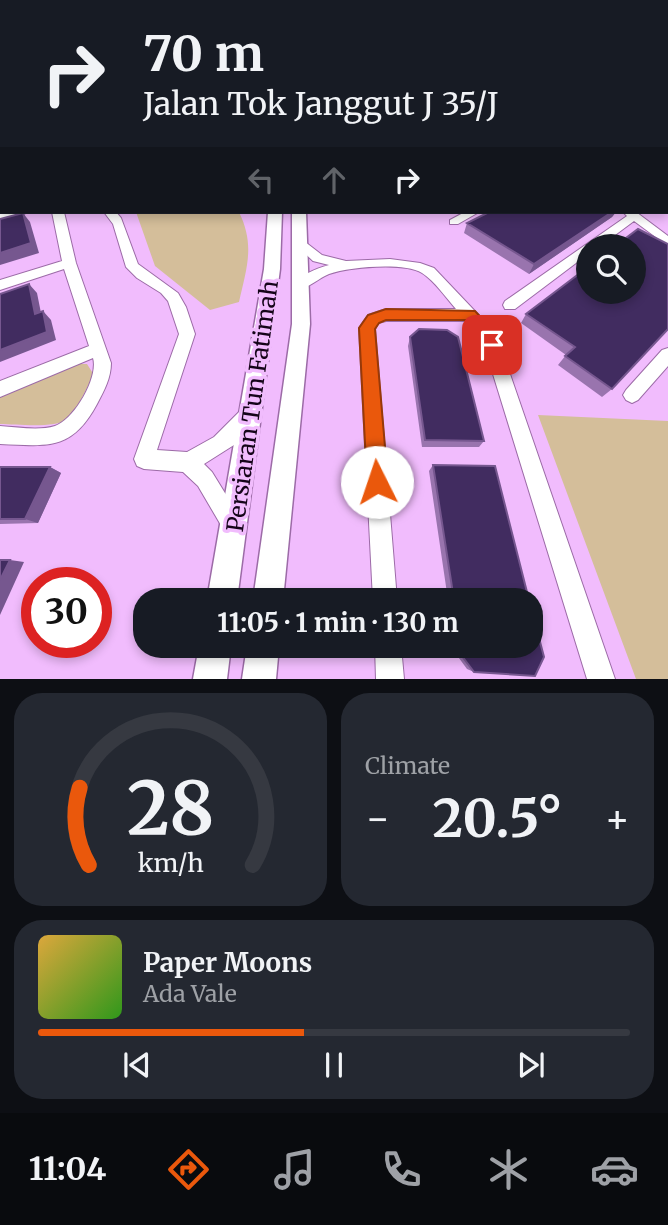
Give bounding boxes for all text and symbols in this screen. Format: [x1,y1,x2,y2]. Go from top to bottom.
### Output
text: 70 m [143,23,264,84]
icon: right [28,28,119,119]
text: Jalan Tok Janggut J 35/J [143,84,499,124]
icon: left [242,161,280,199]
icon: ahead [315,161,353,199]
icon: right [388,161,426,199]
map controls [576,234,646,304]
button: search [576,234,646,304]
street label: Persiaran Tun Fatimah [220,278,284,534]
pin [462,315,522,375]
icon: arrive [473,326,511,364]
position arrow [340,445,414,519]
speed limit sign: 30 [21,567,112,658]
text: 11:05 · 1 min · 130 m [217,606,459,639]
text: Climate [365,751,450,780]
text: 28 [127,764,214,856]
text: 20.5° [433,786,562,851]
text: − [365,795,390,842]
text: + [605,795,630,842]
text: km/h [137,847,204,879]
text: Paper Moons [143,946,312,979]
text: Ada Vale [143,979,237,1008]
icon: previous [118,1046,156,1084]
icon: pause [315,1046,353,1084]
icon: next [512,1046,550,1084]
icon: directions [164,1145,213,1194]
icon: music [270,1145,319,1194]
icon: phone [377,1145,426,1194]
icon: climate [484,1145,533,1194]
icon: car [590,1145,639,1194]
text: 11:04 [29,1149,106,1189]

